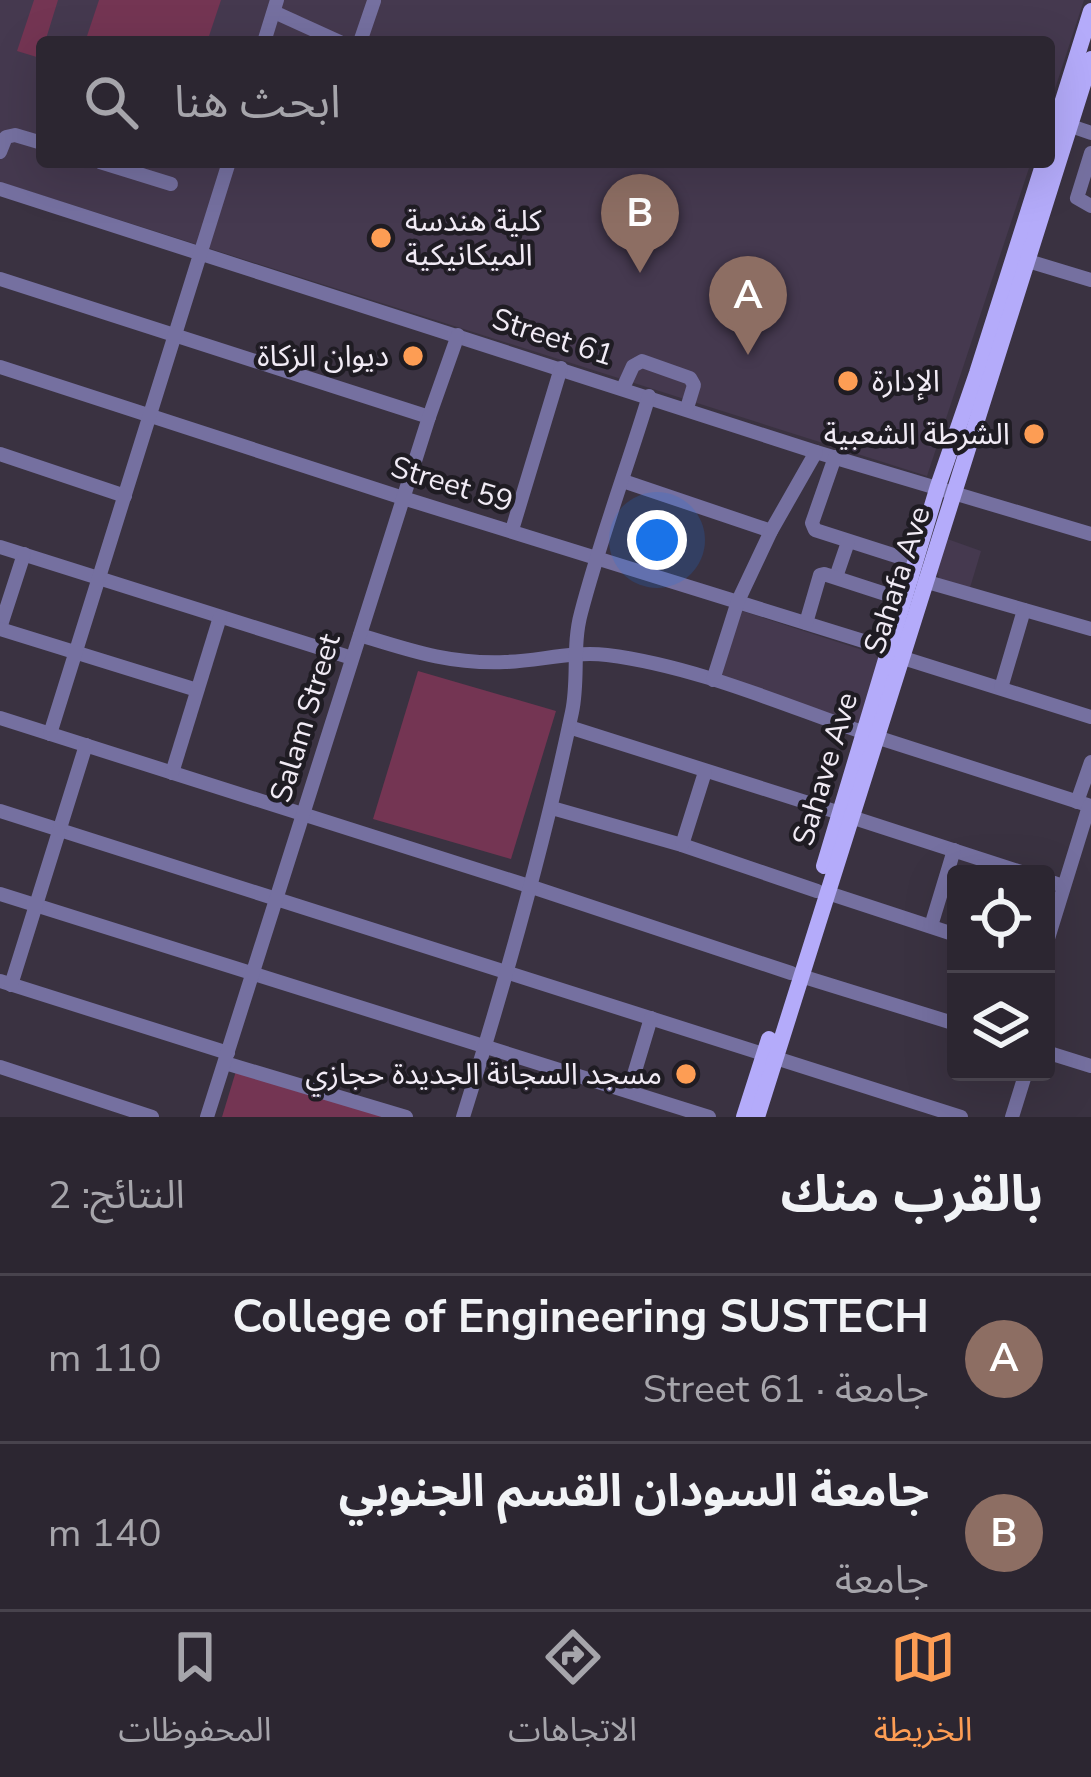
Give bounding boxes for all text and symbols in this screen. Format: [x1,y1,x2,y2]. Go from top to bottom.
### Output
search box [36,36,1055,168]
icon: search [78,69,144,135]
text: ابحث هنا [174,72,341,133]
pin: B [601,174,679,273]
place label: كلية هندسة الميكانيكية [405,201,542,276]
marker: كلية هندسة الميكانيكية [368,225,394,251]
pin: A [709,256,787,355]
street label: Street 61 [487,299,619,376]
place label: ديوان الزكاة [257,336,389,377]
marker: ديوان الزكاة [400,343,426,369]
place label: الإدارة [872,361,940,402]
marker: الإدارة [835,368,861,394]
place label: الشرطة الشعبية [824,414,1010,455]
marker: الشرطة الشعبية [1021,421,1047,447]
street label: Street 59 [386,447,518,522]
street label: Sahafa Ave [854,501,941,659]
your location [627,510,687,570]
street label: Salam Street [260,628,351,808]
street label: Sahave Ave [783,687,868,851]
map controls [947,865,1055,1081]
button: locate [947,865,1055,973]
button: layers [947,973,1055,1081]
place label: مسجد السجانة الجديدة حجازي [305,1054,662,1097]
marker: مسجد السجانة الجديدة حجازي [673,1061,699,1087]
text: بالقرب منك [781,1159,1043,1229]
text: النتائج: 2 [48,1169,185,1222]
text: College of Engineering SUSTECH [232,1287,929,1348]
text: 110 m [48,1332,162,1385]
text: A [989,1332,1019,1385]
text: جامعة · Street 61 [643,1363,929,1416]
text: جامعة السودان القسم الجنوبي [339,1461,929,1522]
text: 140 m [48,1507,162,1560]
text: B [991,1507,1017,1560]
text: جامعة [835,1554,929,1607]
tab: المحفوظات [118,1624,272,1765]
tab: الاتجاهات [508,1624,637,1765]
tab: الخريطة [874,1624,973,1765]

